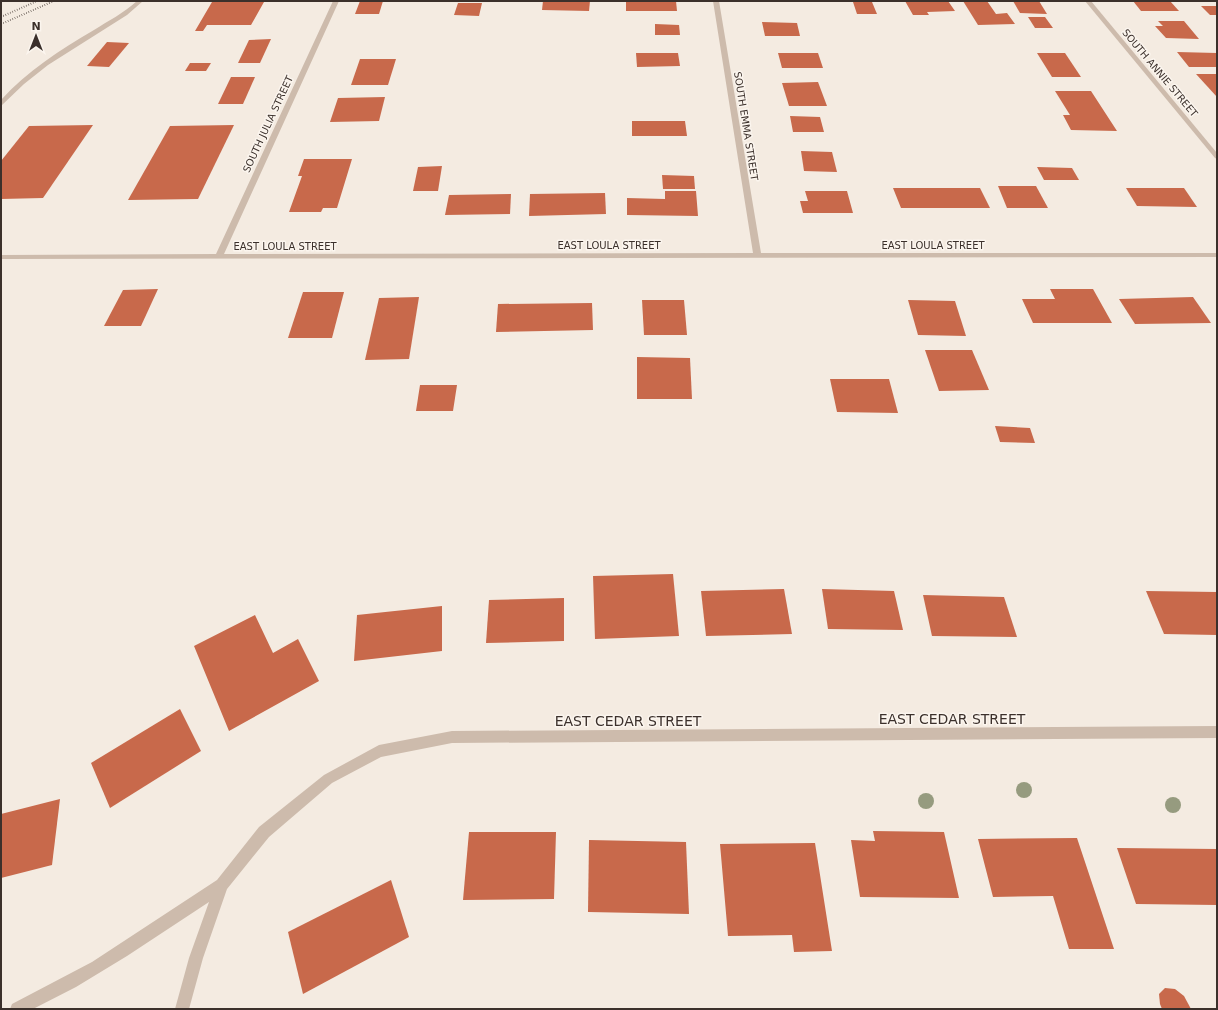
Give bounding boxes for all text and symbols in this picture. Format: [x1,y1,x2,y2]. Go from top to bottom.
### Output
north arrow [16,16,56,56]
text: N [31,20,41,33]
street label: SOUTH ANNIE STREET [1120,27,1200,120]
street label: SOUTH EMMA STREET [732,71,760,182]
street label: SOUTH JULIA STREET [241,73,296,174]
street label: EAST LOULA STREET [557,240,661,251]
street label: EAST LOULA STREET [881,240,985,251]
street label: EAST LOULA STREET [233,241,337,252]
street label: EAST CEDAR STREET [879,711,1026,727]
street label: EAST CEDAR STREET [555,713,702,729]

